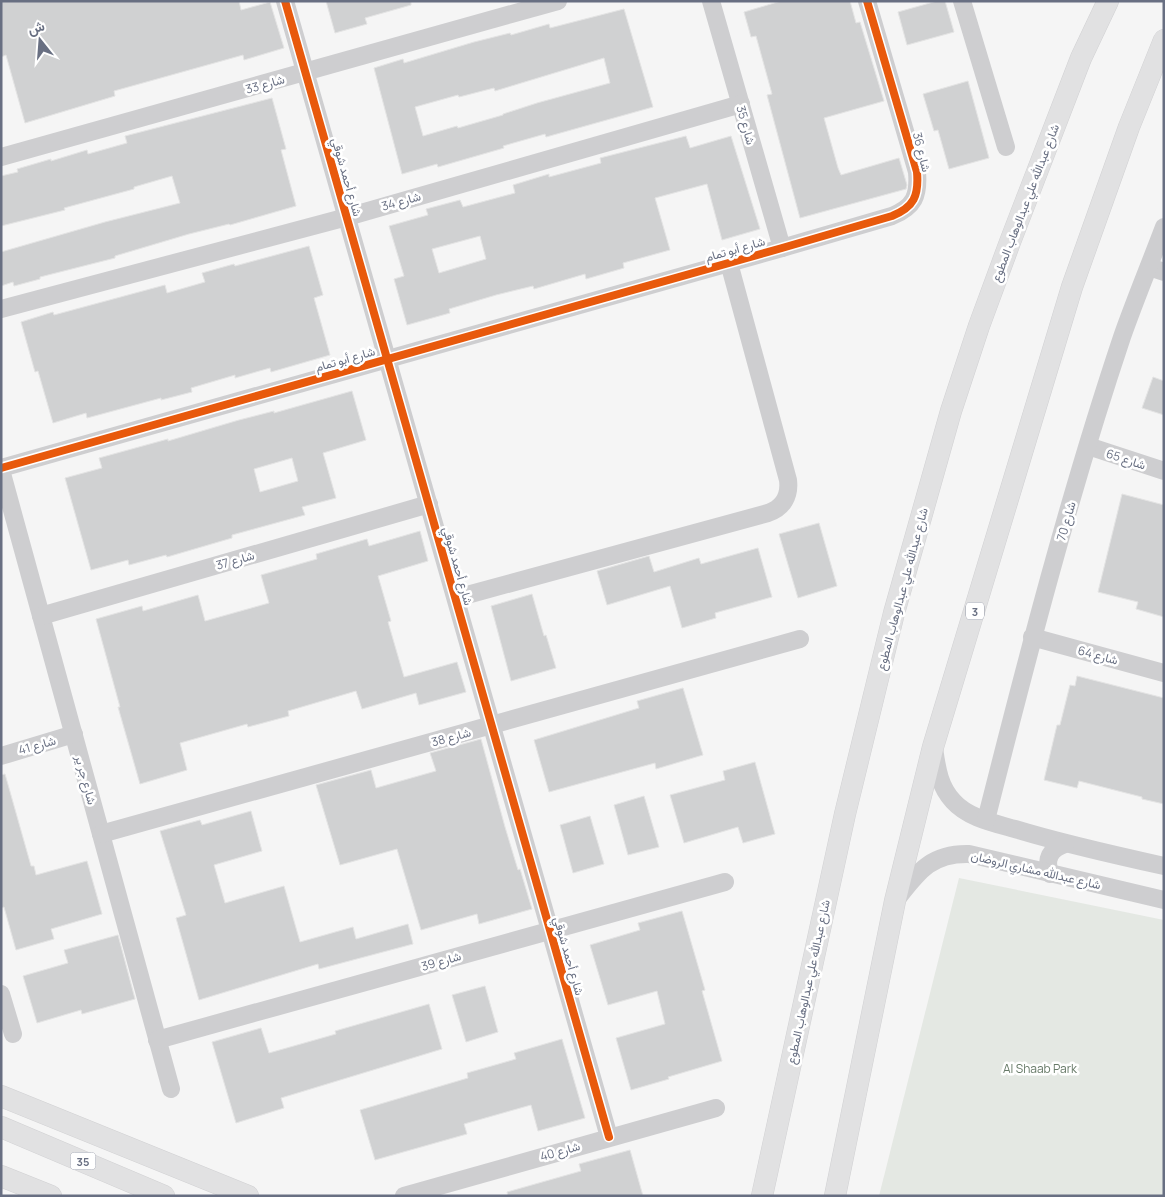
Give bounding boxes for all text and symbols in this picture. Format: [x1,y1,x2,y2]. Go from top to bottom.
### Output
north arrow [15,15,65,65]
text: ش [25,15,47,39]
street label: شارع 33 [244,70,287,99]
street label: شارع 35 [731,103,760,147]
street label: شارع عبدالله علي عبدالوهاب المطوع [987,122,1065,285]
street label: شارع 36 [908,130,935,174]
street label: شارع أحمد شوقي [326,136,366,219]
street label: شارع 34 [379,187,423,216]
street label: شارع أبو تمام [703,232,767,267]
street label: شارع أبو تمام [313,342,377,377]
street label: شارع 65 [1104,445,1148,474]
street label: شارع 70 [1052,499,1081,543]
street label: شارع عبدالله علي عبدالوهاب المطوع [872,506,934,673]
street label: شارع أحمد شوقي [437,525,477,608]
street label: شارع 37 [214,546,256,575]
road number: 3 [966,602,984,620]
street label: شارع 64 [1076,641,1120,669]
street label: شارع 38 [429,724,473,751]
street label: شارع 41 [16,732,58,759]
street label: شارع جر ير [70,752,101,807]
street label: شارع عبدالله مشاري الروضان [969,847,1103,895]
street label: شارع عبدالله علي عبدالوهاب المطوع [782,898,836,1066]
street label: شارع أحمد شوقي [548,915,588,998]
street label: شارع 39 [419,947,463,976]
park label: Al Shaab Park [1003,1060,1078,1077]
street label: شارع 40 [538,1137,582,1166]
road number: 35 [70,1152,96,1170]

